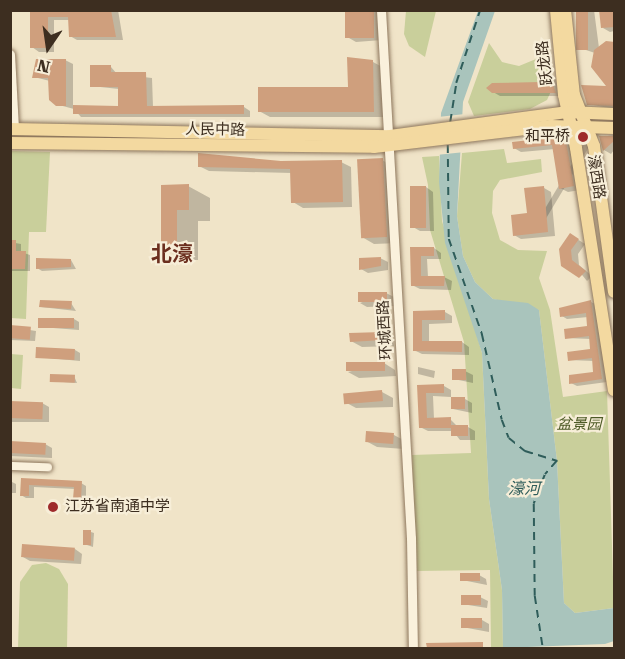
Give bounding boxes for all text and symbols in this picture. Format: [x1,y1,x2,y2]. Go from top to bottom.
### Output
north arrow [18,18,78,78]
street label: 跃龙路 [533,40,557,86]
text: N [36,55,52,77]
street label: 人民中路 [185,120,245,140]
place label: 和平桥 [525,128,570,146]
marker: 和平桥 [574,128,592,146]
street label: 濠西路 [584,153,608,201]
district label: 北濠 [151,241,193,267]
street label: 环城西路 [374,300,396,360]
park label: 盆景园 [557,416,601,434]
water label: 濠河 [508,479,540,499]
place label: 江苏省南通中学 [65,498,170,516]
marker: 江苏省南通中学 [46,500,60,514]

